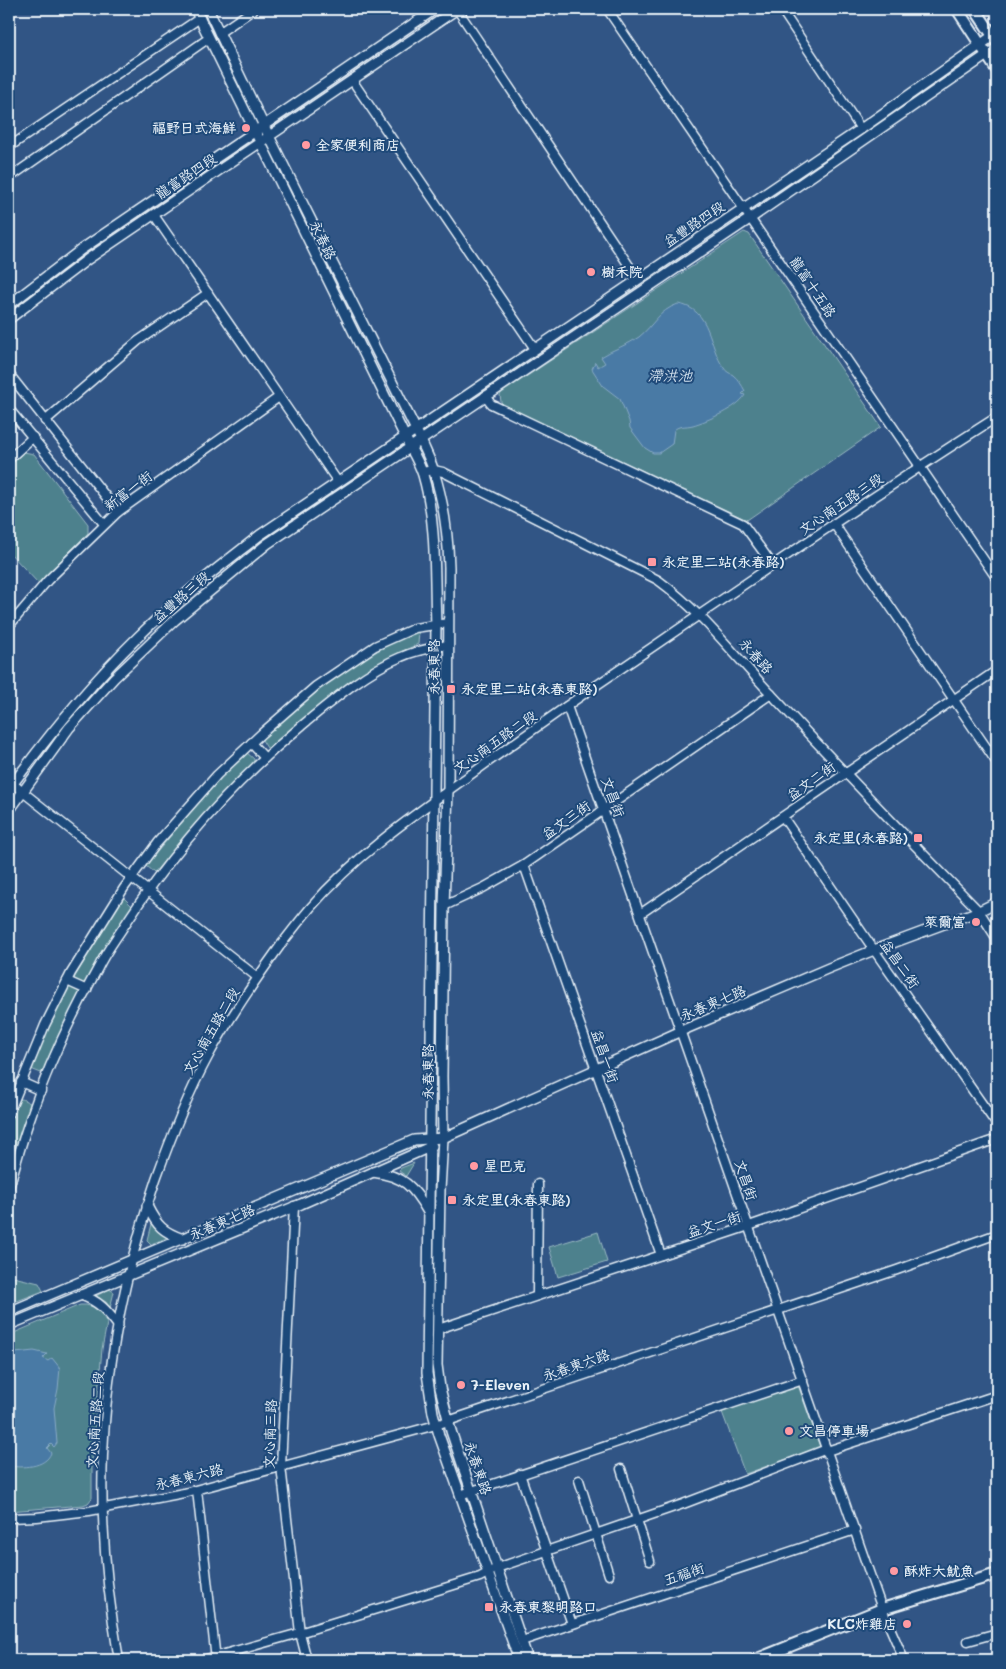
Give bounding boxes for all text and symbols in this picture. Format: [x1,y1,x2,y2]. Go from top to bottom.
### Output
place label: 福野日式海鮮 [152,118,237,137]
marker: 福野日式海鮮 [240,122,252,134]
place label: 全家便利商店 [316,135,400,154]
marker: 全家便利商店 [300,139,312,151]
street label: 龍富路四段 [151,148,220,203]
street label: 益豐路四段 [659,196,728,251]
street label: 永春路 [306,217,341,263]
street label: 龍富十五路 [786,252,841,321]
place label: 樹禾院 [601,262,643,281]
marker: 樹禾院 [585,266,597,278]
water label: 滯洪池 [647,365,693,385]
street label: 新富一街 [100,466,156,515]
street label: 文心南五路三段 [795,468,887,539]
place label: 永定里二站(永春路) [662,552,785,571]
marker: 永定里二站(永春路) [646,556,658,568]
street label: 益豐路三段 [148,566,213,627]
street label: 永春路 [735,634,777,678]
street label: 永春東路 [424,639,443,695]
place label: 永定里二站(永春東路) [461,679,598,698]
marker: 永定里二站(永春東路) [445,683,457,695]
street label: 文心南五路二段 [449,706,540,777]
street label: 益文二街 [782,757,839,804]
street label: 文昌街 [597,774,630,820]
street label: 益文三街 [537,796,594,843]
place label: 永定里(永春路) [813,828,908,847]
marker: 永定里(永春路) [912,832,924,844]
place label: 萊爾富 [924,912,966,931]
marker: 萊爾富 [970,916,982,928]
street label: 益昌二街 [877,935,924,992]
street label: 永春東七路 [677,980,749,1025]
street label: 文心南五路二段 [178,984,243,1078]
street label: 益昌一街 [587,1026,624,1085]
street label: 永春東路 [418,1044,437,1100]
place label: 星巴克 [484,1156,526,1175]
street label: 文昌街 [731,1157,762,1203]
marker: 星巴克 [468,1160,480,1172]
place label: 永定里(永春東路) [462,1190,571,1209]
marker: 永定里(永春東路) [446,1194,458,1206]
street label: 永春東七路 [186,1199,258,1244]
street label: 益文一街 [684,1206,743,1241]
street label: 永春東六路 [540,1344,612,1385]
street label: 文心南五路二段 [82,1370,107,1470]
place label: 7-Eleven [471,1375,530,1394]
marker: 7-Eleven [455,1379,467,1391]
street label: 文心南三路 [259,1399,280,1469]
place label: 文昌停車場 [799,1421,869,1440]
marker: 文昌停車場 [783,1425,795,1437]
street label: 永春東路 [460,1438,497,1497]
street label: 永春東六路 [153,1459,225,1494]
street label: 五福街 [661,1558,707,1589]
place label: 酥炸大魷魚 [904,1561,974,1580]
marker: 酥炸大魷魚 [888,1565,900,1577]
place label: 永春東黎明路口 [499,1597,597,1616]
marker: 永春東黎明路口 [483,1601,495,1613]
place label: KLC炸雞店 [827,1614,897,1633]
marker: KLC炸雞店 [901,1618,913,1630]

